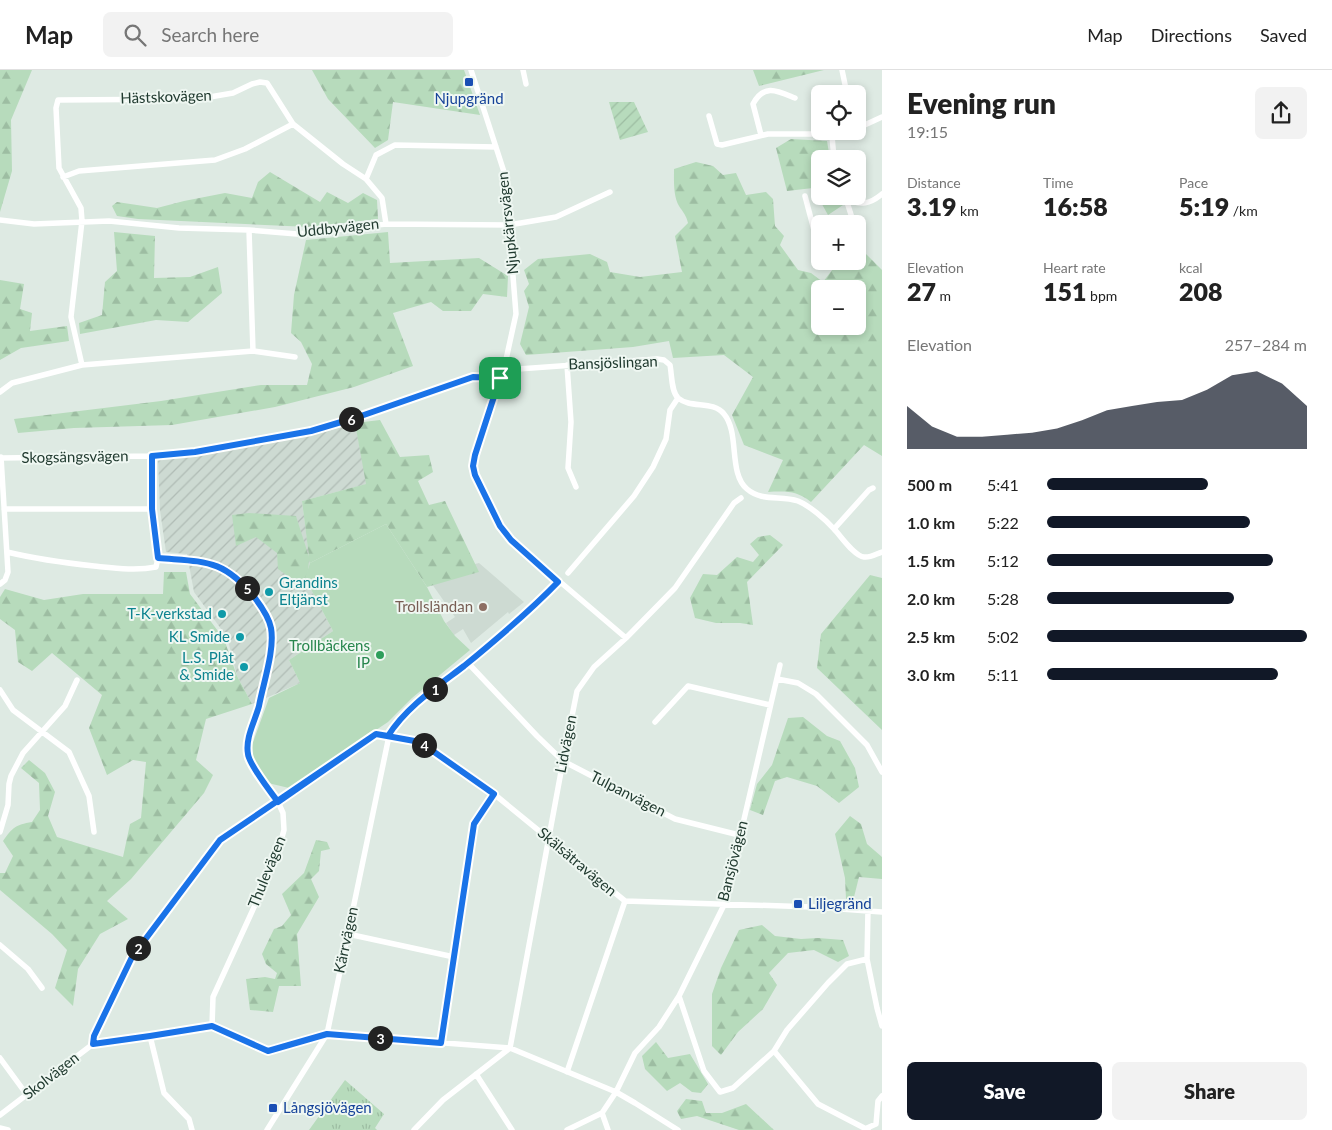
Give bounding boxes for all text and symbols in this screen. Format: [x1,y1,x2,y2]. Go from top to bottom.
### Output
search box [103,12,453,57]
text: Map [25,20,73,49]
icon: search [121,21,149,49]
text: Search here [161,23,259,46]
text: Map [1087,24,1123,46]
text: Directions [1151,24,1232,46]
text: Saved [1260,24,1307,46]
marker: Njupgränd [463,76,475,88]
street label: Hästskovägen [120,85,212,107]
map controls [811,85,866,335]
button: locate [811,85,866,140]
text: Evening run [907,86,1056,120]
button: share [1255,87,1307,139]
place label: Njupgränd [434,89,504,107]
text: 19:15 [907,122,948,141]
button: layers [811,150,866,205]
street label: Njupkärrsvägen [493,171,521,275]
text: Distance [907,174,961,191]
text: Time [1043,174,1074,191]
text: Pace [1179,174,1208,191]
text: 3.19 [907,191,956,221]
text: 16:58 [1043,191,1108,221]
text: 5:19 [1179,191,1229,221]
text: km [956,202,979,219]
text: /km [1229,202,1258,219]
street label: Uddbyvägen [296,214,380,240]
button: + [811,215,866,270]
text: Elevation [907,259,964,276]
text: Heart rate [1043,259,1106,276]
text: kcal [1179,259,1203,276]
text: 27 [907,276,936,306]
text: 151 [1043,276,1087,306]
text: 208 [1179,276,1223,306]
button: − [811,280,866,335]
text: m [936,287,951,304]
text: bpm [1087,287,1117,304]
text: Elevation [907,335,972,354]
text: 257–284 m [1225,335,1307,354]
street label: Bansjöslingan [568,351,658,373]
pin [479,357,521,399]
icon: arrive [486,364,514,392]
pin: 6 [338,406,364,432]
text: 6 [347,411,356,428]
street label: Skogsängsvägen [21,446,129,466]
text: 500 m [907,475,952,494]
text: 5:41 [987,475,1019,494]
text: 1.0 km [907,513,955,532]
text: 5:22 [987,513,1019,532]
text: 1.5 km [907,551,955,570]
text: 5:12 [987,551,1019,570]
place label: Grandins Eltjänst [279,573,338,608]
pin: 5 [234,576,260,600]
text: 5 [243,580,252,597]
marker: Grandins Eltjänst [263,586,275,598]
text: 2.0 km [907,589,955,608]
text: 5:28 [987,589,1019,608]
place label: Trollsländan [395,597,473,615]
marker: Trollsländan [477,601,489,613]
place label: T-K-verkstad [127,604,212,622]
marker: T-K-verkstad [216,608,228,620]
place label: KL Smide [169,627,230,645]
text: 2.5 km [907,627,955,646]
text: 5:02 [987,627,1019,646]
marker: KL Smide [234,631,246,643]
place label: Trollbäckens IP [289,636,370,671]
place label: L.S. Plåt & Smide [179,648,235,683]
marker: Trollbäckens IP [374,649,386,661]
marker: L.S. Plåt & Smide [238,661,250,673]
text: 3.0 km [907,665,955,684]
text: 5:11 [987,665,1019,684]
pin: 1 [422,676,448,702]
text: 1 [431,681,440,698]
street label: Lidvägen [551,713,579,774]
pin: 4 [412,732,436,758]
text: 4 [420,737,429,754]
street label: Tulpanvägen [588,766,669,820]
street label: Bansjövägen [713,818,751,903]
street label: Skälsätravägen [535,823,621,899]
street label: Thulevägen [244,833,289,910]
place label: Liljegränd [808,894,872,912]
marker: Liljegränd [792,898,804,910]
street label: Kärrvägen [329,905,361,975]
pin: 2 [126,936,150,960]
text: 2 [134,940,143,957]
pin: 3 [368,1026,392,1050]
text: 3 [376,1030,385,1047]
street label: Skolvägen [19,1048,82,1103]
button: Save [907,1062,1102,1120]
button: Share [1112,1062,1307,1120]
place label: Långsjövägen [283,1098,372,1116]
marker: Långsjövägen [267,1102,279,1114]

